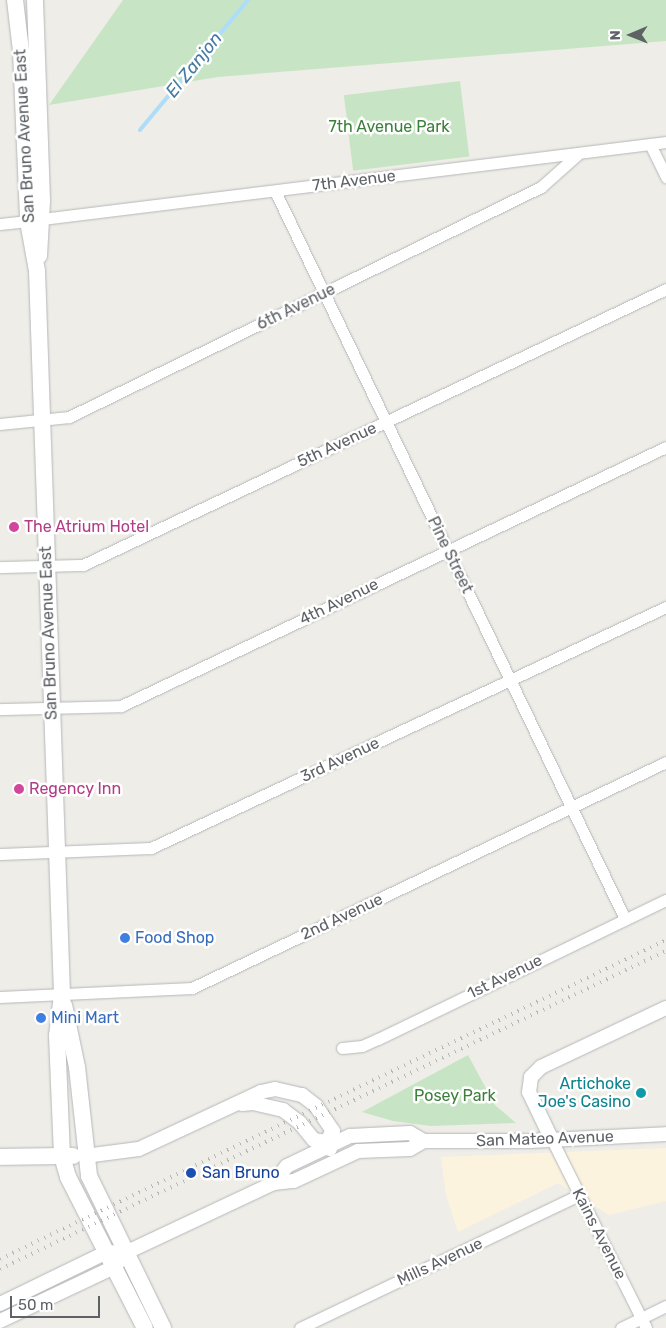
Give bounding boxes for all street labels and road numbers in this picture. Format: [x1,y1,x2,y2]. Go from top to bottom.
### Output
street label: San Bruno Avenue East [11,48,39,224]
street label: 7th Avenue [311,166,397,196]
street label: 6th Avenue [253,280,339,334]
street label: 5th Avenue [294,418,380,472]
street label: Pine Street [423,514,477,596]
street label: San Bruno Avenue East [36,545,62,721]
street label: 4th Avenue [296,575,382,629]
street label: 3rd Avenue [297,733,383,787]
street label: 2nd Avenue [298,890,386,944]
street label: 1st Avenue [464,951,546,1003]
street label: San Mateo Avenue [476,1127,614,1151]
street label: Kains Avenue [568,1185,630,1283]
street label: Mills Avenue [394,1234,486,1290]

